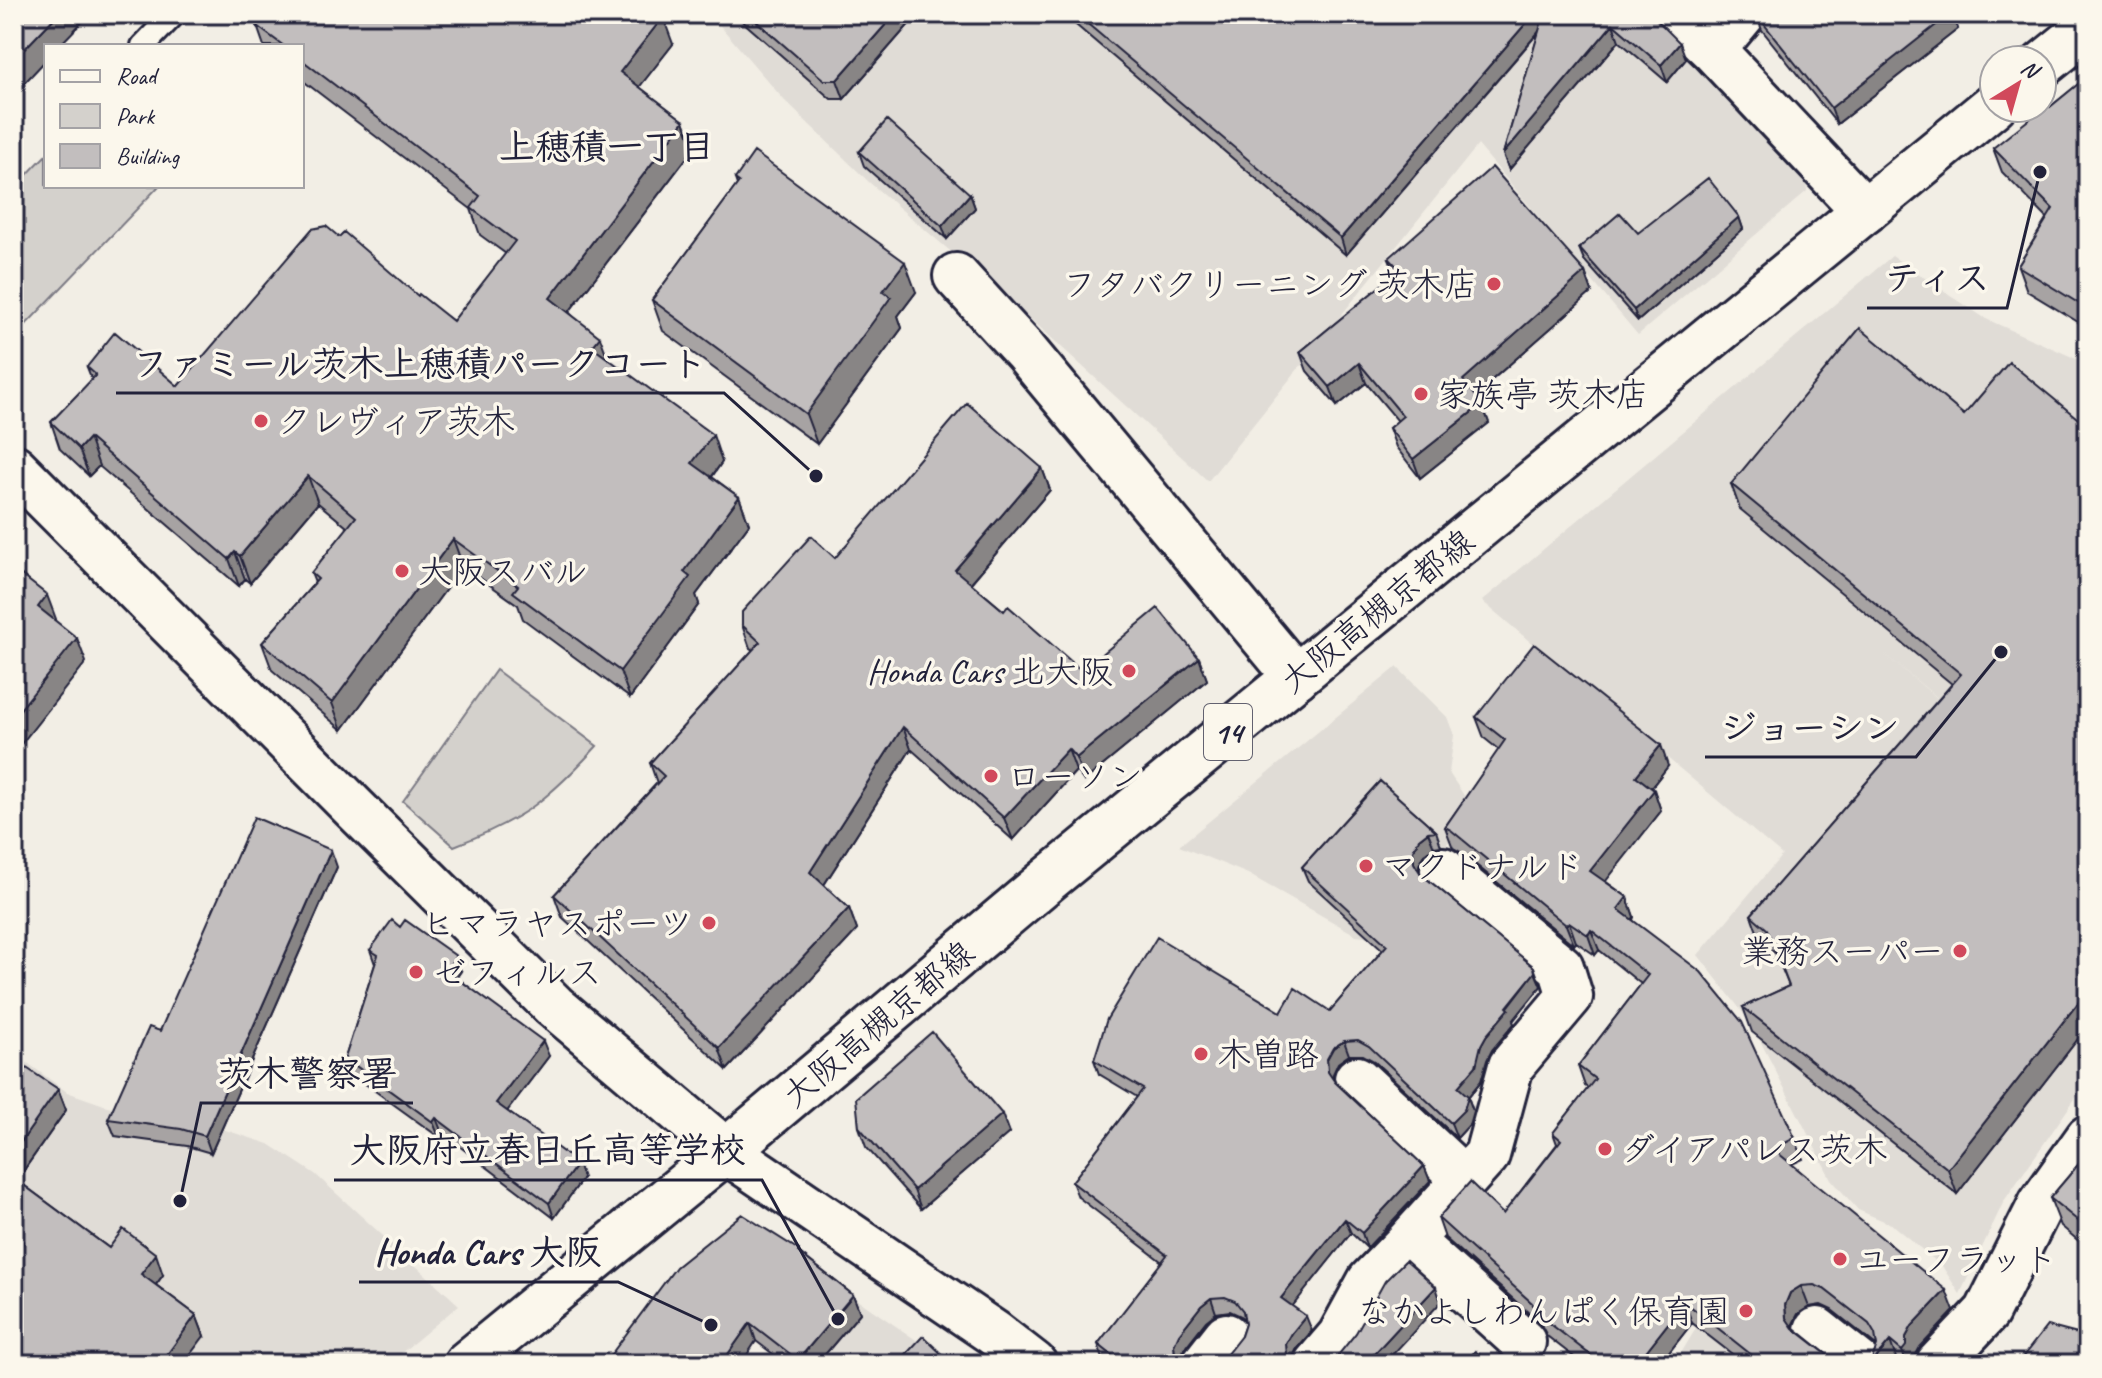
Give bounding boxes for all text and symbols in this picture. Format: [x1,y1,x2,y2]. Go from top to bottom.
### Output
legend [44,44,304,188]
north arrow [1978,44,2058,124]
text: N [2016,54,2046,86]
text: Road [116,61,160,91]
text: Park [116,101,156,131]
district label: 上穂積一丁目 [499,124,715,170]
text: Building [116,141,181,171]
callout: ティス [1867,248,2007,308]
text: ティス [1884,255,1990,301]
place label: フタバクリーニング 茨木店 [1062,263,1478,306]
marker: フタバクリーニング 茨木店 [1485,275,1503,293]
callout: ファミール茨木上穂積パークコート [116,333,724,393]
text: ファミール茨木上穂積パークコート [133,341,707,387]
place label: 家族亭 茨木店 [1437,373,1649,416]
marker: 家族亭 茨木店 [1412,385,1430,403]
place label: クレヴィア茨木 [277,400,515,443]
marker: クレヴィア茨木 [252,412,270,430]
street label: 大阪高槻京都線 [1271,519,1483,703]
place label: 大阪スバル [418,550,588,593]
marker: 大阪スバル [393,562,411,580]
place label: Honda Cars 北大阪 [867,650,1113,693]
marker: Honda Cars 北大阪 [1120,662,1138,680]
callout: ジョーシン [1705,697,1916,757]
road number: 14 [1204,704,1252,760]
text: ジョーシン [1720,705,1900,751]
place label: ローソン [1007,755,1143,798]
marker: ローソン [982,767,1000,785]
place label: マクドナルド [1382,845,1583,888]
marker: マクドナルド [1357,857,1375,875]
place label: ヒマラヤスポーツ [422,902,693,945]
marker: ヒマラヤスポーツ [700,914,718,932]
place label: 業務スーパー [1741,930,1944,973]
street label: 大阪高槻京都線 [773,931,983,1117]
marker: 業務スーパー [1951,942,1969,960]
place label: ゼフィルス [432,951,602,994]
marker: ゼフィルス [407,963,425,981]
place label: 木曽路 [1217,1033,1319,1076]
callout: 茨木警察署 [201,1043,413,1103]
marker: 木曽路 [1192,1045,1210,1063]
text: 茨木警察署 [217,1051,397,1097]
callout: 大阪府立春日丘高等学校 [334,1120,762,1180]
text: 大阪府立春日丘高等学校 [350,1127,746,1173]
place label: ダイアパレス茨木 [1621,1128,1888,1171]
marker: ダイアパレス茨木 [1596,1140,1614,1158]
callout: Honda Cars 大阪 [359,1222,618,1282]
text: Honda Cars 大阪 [374,1229,602,1275]
place label: ユーフラット [1856,1238,2057,1281]
marker: ユーフラット [1831,1250,1849,1268]
place label: なかよしわんぱく保育園 [1357,1290,1730,1333]
marker: なかよしわんぱく保育園 [1737,1302,1755,1320]

